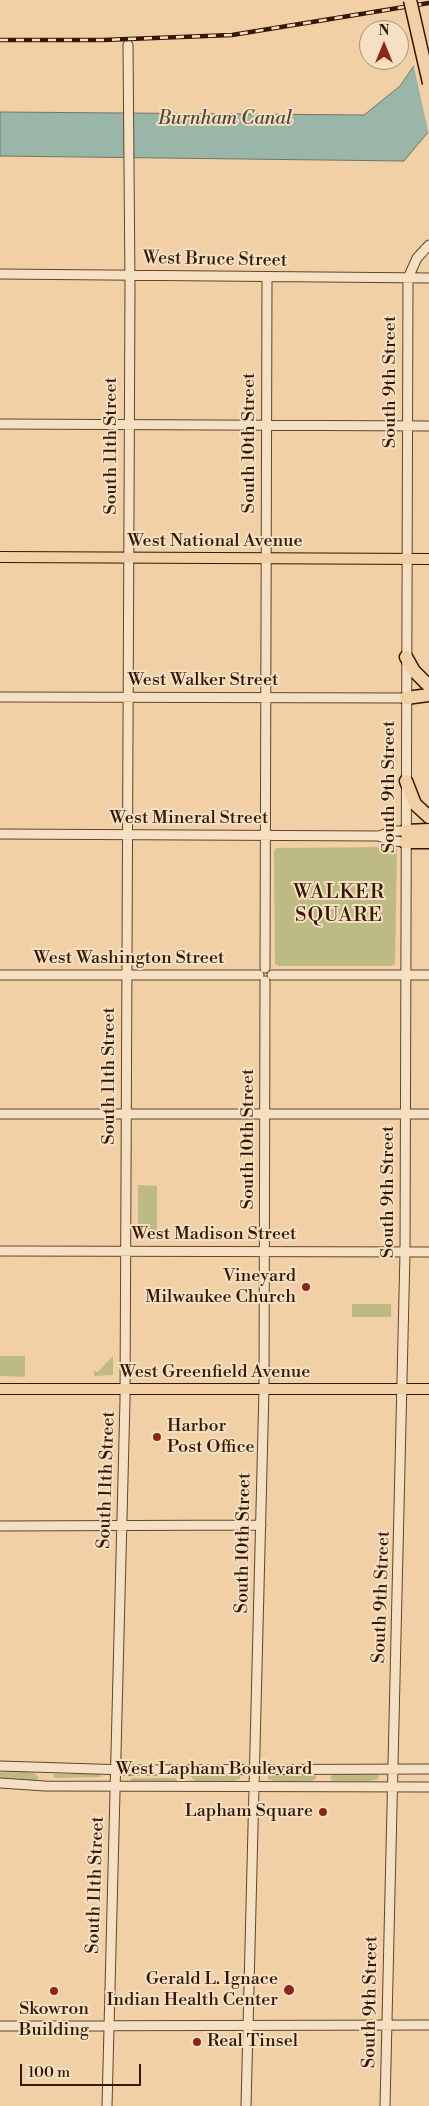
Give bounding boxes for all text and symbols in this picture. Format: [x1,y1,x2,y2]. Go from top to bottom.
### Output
north arrow [359,20,409,70]
text: N [378,22,390,40]
water label: Burnham Canal [158,108,292,130]
street label: West Bruce Street [143,248,287,272]
street label: South 9th Street [380,316,402,448]
street label: South 10th Street [239,373,261,513]
street label: South 11th Street [101,377,123,515]
street label: West National Avenue [127,531,303,553]
street label: West Walker Street [128,670,278,692]
street label: South 9th Street [379,721,401,853]
street label: West Mineral Street [110,808,268,830]
district label: WALKER SQUARE [293,881,385,928]
street label: West Washington Street [34,948,224,970]
street label: South 11th Street [99,1007,121,1145]
street label: South 10th Street [238,1069,260,1209]
street label: South 9th Street [378,1126,400,1258]
street label: West Madison Street [132,1224,296,1246]
place label: Vineyard Milwaukee Church [145,1266,296,1308]
marker: Vineyard Milwaukee Church [300,1281,312,1293]
street label: West Greenfield Avenue [120,1362,310,1384]
street label: South 11th Street [94,1411,120,1549]
place label: Harbor Post Office [167,1416,255,1458]
marker: Harbor Post Office [151,1431,163,1443]
street label: South 10th Street [232,1472,256,1614]
street label: South 9th Street [369,1530,395,1664]
street label: West Lapham Boulevard [116,1759,312,1781]
place label: Lapham Square [185,1801,313,1823]
marker: Lapham Square [317,1806,329,1818]
street label: South 11th Street [83,1816,109,1954]
street label: South 9th Street [359,1936,383,2068]
place label: Gerald L. Ignace Indian Health Center [106,1969,278,2012]
marker: Gerald L. Ignace Indian Health Center [282,1983,296,1997]
marker: Skowron Building [48,1985,60,1997]
place label: Skowron Building [19,1999,89,2042]
place label: Real Tinsel [207,2031,298,2053]
marker: Real Tinsel [191,2036,203,2048]
scale bar [22,2054,144,2086]
text: 100 m [28,2063,70,2082]

